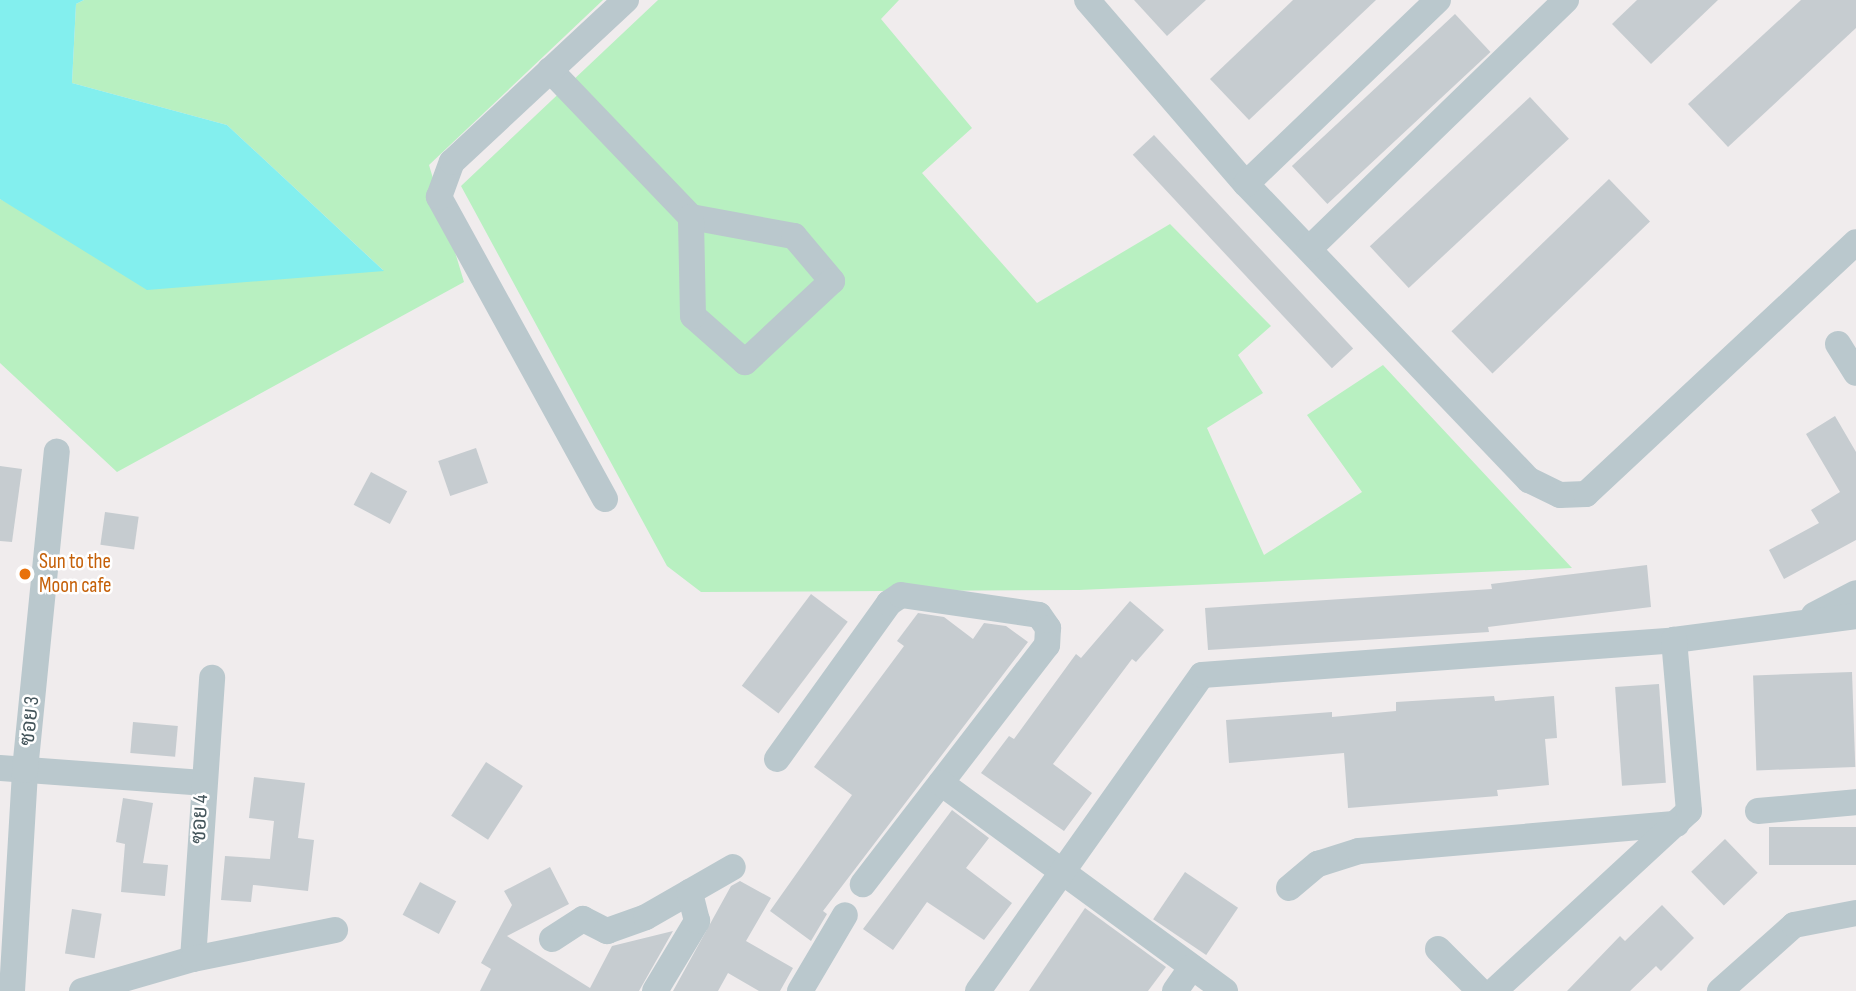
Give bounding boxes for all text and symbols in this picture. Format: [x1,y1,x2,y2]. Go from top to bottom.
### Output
place label: Sun to the Moon cafe [39,549,111,599]
marker: Sun to the Moon cafe [17,566,33,582]
street label: ซอย 3 [15,695,45,747]
street label: ซอย 4 [186,794,214,844]

